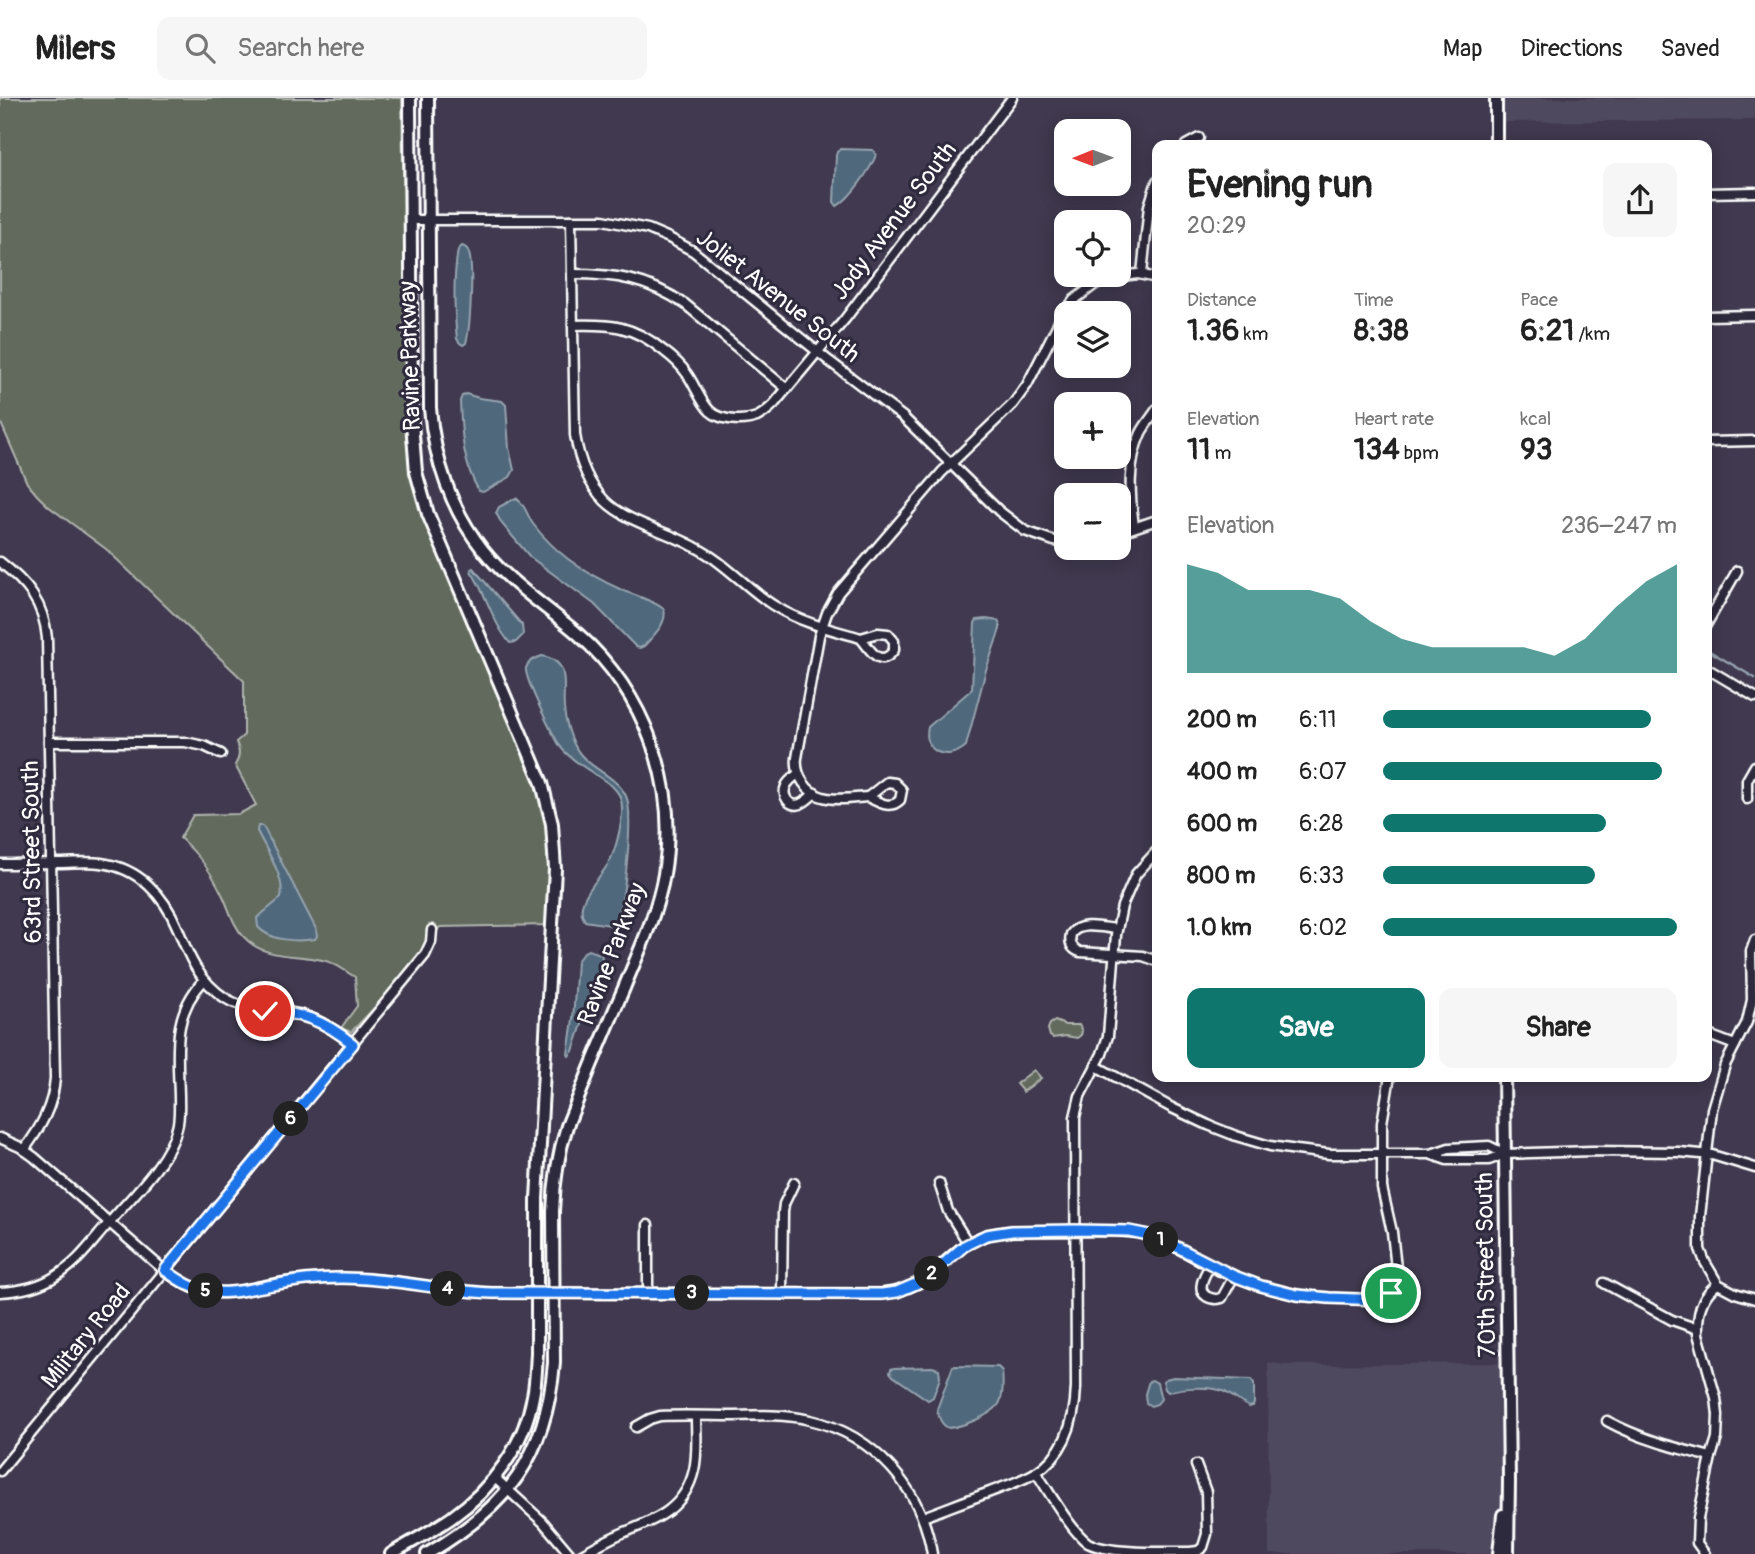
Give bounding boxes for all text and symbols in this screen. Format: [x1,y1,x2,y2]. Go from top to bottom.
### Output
search box [157,17,647,80]
text: Milers [35,28,115,69]
icon: search [181,29,219,67]
text: Search here [237,32,364,64]
text: Map [1443,34,1483,63]
text: Directions [1521,34,1622,63]
text: Saved [1660,34,1720,63]
north arrow [1054,119,1130,196]
map controls [1054,119,1131,560]
street label: Jody Avenue South [825,136,963,306]
text: Evening run [1187,161,1373,209]
button: share [1603,163,1677,237]
button: locate [1054,210,1131,287]
text: 20:29 [1187,211,1246,240]
street label: Joliet Avenue South [690,223,866,369]
street label: Ravine Parkway [393,280,427,432]
text: Distance [1187,288,1256,312]
text: Time [1354,288,1393,312]
text: Pace [1520,288,1558,312]
button: layers [1054,301,1131,378]
text: 1.36 [1187,312,1240,349]
text: 8:38 [1354,312,1409,349]
text: 6:21 [1520,312,1574,349]
text: km [1240,322,1268,346]
text: /km [1574,322,1610,346]
button: + [1054,392,1131,469]
text: Elevation [1187,407,1259,431]
text: Heart rate [1354,407,1434,431]
text: kcal [1520,407,1551,431]
text: 11 [1187,431,1210,468]
text: 134 [1354,431,1400,468]
text: 93 [1520,431,1553,468]
text: m [1210,441,1231,465]
text: bpm [1400,441,1439,465]
button: − [1054,483,1131,560]
text: Elevation [1187,511,1275,540]
text: 236–247 m [1561,511,1677,540]
text: 200 m [1187,705,1257,734]
text: 6:11 [1299,705,1337,734]
text: 400 m [1187,757,1257,786]
text: 6:07 [1299,757,1346,786]
street label: 63rd Street South [16,760,48,944]
text: 600 m [1187,809,1257,838]
text: 6:28 [1299,809,1343,838]
text: 800 m [1187,861,1255,890]
text: 6:33 [1299,861,1344,890]
street label: Ravine Parkway [572,879,652,1029]
text: 1.0 km [1187,913,1252,942]
text: 6:02 [1299,913,1347,942]
pin [235,981,295,1041]
button: Save [1187,988,1425,1068]
button: Share [1439,988,1677,1068]
icon: check [246,992,284,1030]
pin: 6 [274,1102,308,1136]
text: 6 [285,1106,296,1130]
street label: 70th Street South [1470,1172,1502,1358]
pin: 1 [1144,1222,1178,1258]
text: 1 [1157,1227,1164,1251]
pin: 2 [914,1256,950,1292]
text: 2 [926,1261,937,1285]
pin [1361,1263,1421,1323]
pin: 4 [430,1272,466,1306]
pin: 5 [188,1274,224,1308]
icon: arrive [1372,1274,1410,1312]
text: 4 [442,1276,453,1300]
pin: 3 [674,1276,710,1310]
street label: Military Road [35,1278,137,1394]
text: 5 [200,1278,211,1302]
text: 3 [686,1280,697,1304]

